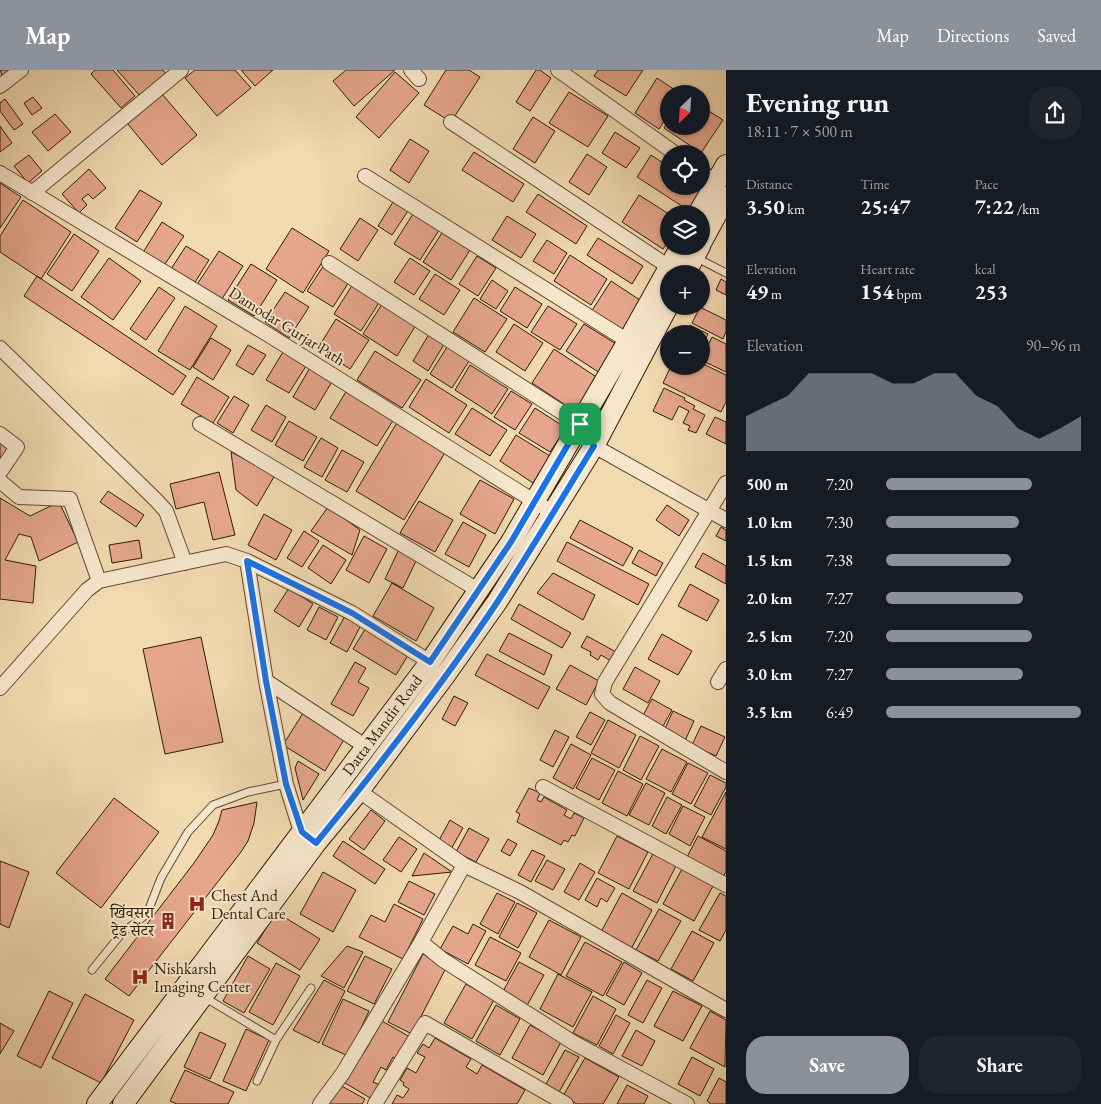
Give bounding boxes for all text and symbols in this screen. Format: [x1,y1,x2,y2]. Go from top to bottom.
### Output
text: Map [25,20,70,51]
text: Map [877,24,909,47]
text: Directions [937,24,1009,47]
text: Saved [1037,24,1076,47]
text: Evening run [746,84,889,120]
north arrow [660,85,710,135]
map controls [660,85,710,375]
button: share [1029,87,1081,139]
text: 18:11 · 7 × 500 m [746,121,853,142]
button: locate [660,145,710,195]
text: Distance [746,175,793,193]
text: Time [860,175,890,193]
text: Pace [975,175,998,193]
text: 3.50 [746,193,785,220]
text: 25:47 [860,193,911,220]
text: 7:22 [975,193,1014,220]
text: km [785,200,805,218]
text: /km [1014,200,1040,218]
button: layers [660,205,710,255]
text: Elevation [746,260,796,278]
text: Heart rate [860,260,915,278]
text: kcal [975,260,996,278]
button: + [660,265,710,315]
text: 49 [746,278,768,305]
text: 154 [860,278,894,305]
text: 253 [975,278,1008,305]
street label: Damodar Gurjar Path [225,282,349,370]
text: m [768,285,782,303]
text: bpm [894,285,922,303]
button: − [660,325,710,375]
text: Elevation [746,335,804,356]
text: 90–96 m [1026,335,1081,356]
pin [559,403,601,445]
icon: arrive [566,410,594,438]
text: 500 m [746,474,788,495]
text: 7:20 [826,474,853,495]
text: 1.0 km [746,512,792,533]
text: 7:30 [826,512,853,533]
text: 1.5 km [746,550,792,571]
text: 7:38 [826,550,853,571]
text: 2.0 km [746,588,792,609]
text: 7:27 [826,588,853,609]
text: 2.5 km [746,626,792,647]
text: 7:20 [826,626,853,647]
text: 3.0 km [746,664,792,685]
text: 7:27 [826,664,853,685]
street label: Datta Mandir Road [337,670,427,780]
text: 3.5 km [746,702,792,723]
text: 6:49 [826,702,853,723]
place label: Chest And Dental Care [211,885,286,924]
hospital icon: Chest And Dental Care [187,894,207,914]
place label: खिंवसरा ट्रेड सेंटर [109,902,155,941]
building icon: खिंवसरा ट्रेड सेंटर [158,911,178,931]
place label: Nishkarsh Imaging Center [154,958,251,997]
hospital icon: Nishkarsh Imaging Center [130,967,150,987]
button: Save [746,1036,909,1094]
button: Share [919,1036,1081,1094]

